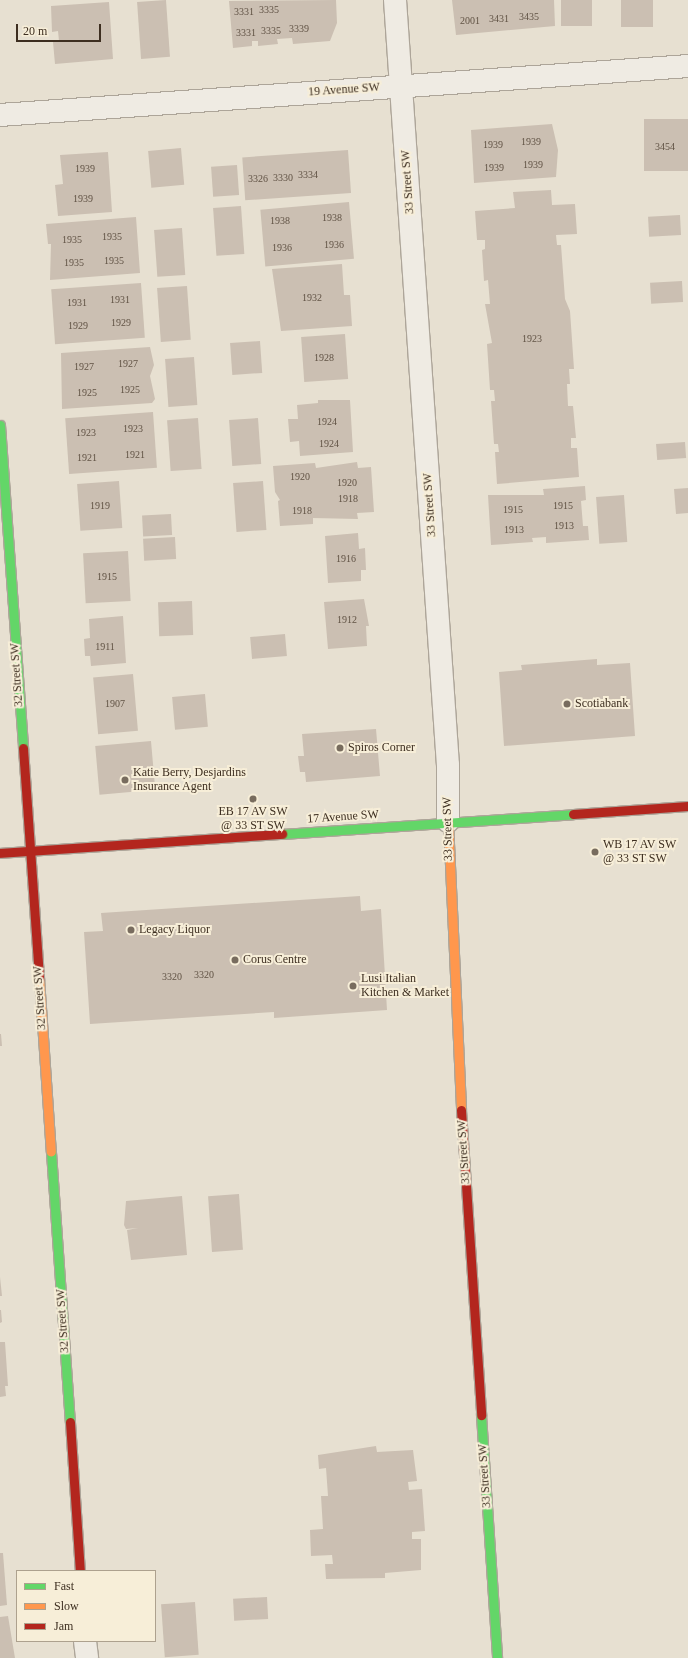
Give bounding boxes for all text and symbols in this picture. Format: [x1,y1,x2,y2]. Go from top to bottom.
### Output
house number: 3335 [259,4,279,16]
house number: 3331 [234,6,254,18]
house number: 3435 [519,11,539,23]
house number: 3431 [489,13,509,25]
house number: 2001 [460,15,480,27]
scale bar [18,16,103,42]
house number: 3339 [289,23,309,35]
text: 20 m [23,24,47,38]
house number: 3335 [261,25,281,37]
house number: 3331 [236,27,256,39]
street label: 19 Avenue SW [307,80,381,100]
house number: 1939 [521,136,541,148]
house number: 1939 [483,139,503,151]
house number: 3454 [655,141,675,153]
street label: 33 Street SW [399,150,417,214]
house number: 1939 [523,159,543,171]
house number: 1939 [484,162,504,174]
house number: 1939 [75,163,95,175]
house number: 3334 [298,169,318,181]
house number: 3330 [273,172,293,184]
house number: 3326 [248,173,268,185]
house number: 1939 [73,193,93,205]
house number: 1938 [322,212,342,224]
house number: 1938 [270,215,290,227]
house number: 1935 [102,231,122,243]
house number: 1935 [62,234,82,246]
house number: 1936 [324,239,344,251]
house number: 1936 [272,242,292,254]
house number: 1935 [104,255,124,267]
house number: 1935 [64,257,84,269]
house number: 1932 [302,292,322,304]
house number: 1931 [110,294,130,306]
house number: 1931 [67,297,87,309]
house number: 1929 [111,317,131,329]
house number: 1929 [68,320,88,332]
house number: 1923 [522,333,542,345]
house number: 1928 [314,352,334,364]
house number: 1927 [118,358,138,370]
house number: 1927 [74,361,94,373]
house number: 1925 [120,384,140,396]
house number: 1925 [77,387,97,399]
house number: 1924 [317,416,337,428]
house number: 1923 [123,423,143,435]
house number: 1923 [76,427,96,439]
house number: 1924 [319,438,339,450]
house number: 1921 [125,449,145,461]
house number: 1921 [77,452,97,464]
house number: 1920 [290,471,310,483]
street label: 33 Street SW [421,473,439,537]
house number: 1920 [337,477,357,489]
house number: 1918 [338,493,358,505]
house number: 1919 [90,500,110,512]
house number: 1915 [553,500,573,512]
house number: 1915 [503,504,523,516]
house number: 1918 [292,505,312,517]
house number: 1913 [554,520,574,532]
house number: 1913 [504,524,524,536]
house number: 1916 [336,553,356,565]
house number: 1915 [97,571,117,583]
house number: 1912 [337,614,357,626]
house number: 1911 [95,641,115,653]
street label: 32 Street SW [8,643,26,707]
place label: Scotiabank [575,697,628,711]
house number: 1907 [105,698,125,710]
marker: Scotiabank [562,699,572,709]
place label: Spiros Corner [348,741,415,755]
marker: Spiros Corner [335,743,345,753]
place label: Katie Berry, Desjardins Insurance Agent [133,766,246,794]
marker: Katie Berry, Desjardins Insurance Agent [120,775,130,785]
marker: EB 17 AV SW @ 33 ST SW [248,794,258,804]
street label: 33 Street SW [440,797,456,861]
place label: EB 17 AV SW @ 33 ST SW [218,805,288,833]
street label: 17 Avenue SW [306,807,380,827]
place label: WB 17 AV SW @ 33 ST SW [603,838,677,866]
marker: WB 17 AV SW @ 33 ST SW [590,847,600,857]
place label: Legacy Liquor [139,923,210,937]
marker: Legacy Liquor [126,925,136,935]
place label: Corus Centre [243,953,307,967]
marker: Corus Centre [230,955,240,965]
street label: 32 Street SW [31,966,49,1030]
house number: 3320 [194,969,214,981]
house number: 3320 [162,971,182,983]
place label: Lusi Italian Kitchen & Market [361,972,449,1000]
marker: Lusi Italian Kitchen & Market [348,981,358,991]
street label: 33 Street SW [455,1120,473,1184]
street label: 32 Street SW [54,1289,72,1353]
street label: 33 Street SW [476,1444,494,1508]
legend [16,1570,156,1642]
text: Fast [54,1579,74,1593]
text: Slow [54,1599,79,1613]
text: Jam [54,1619,73,1633]

